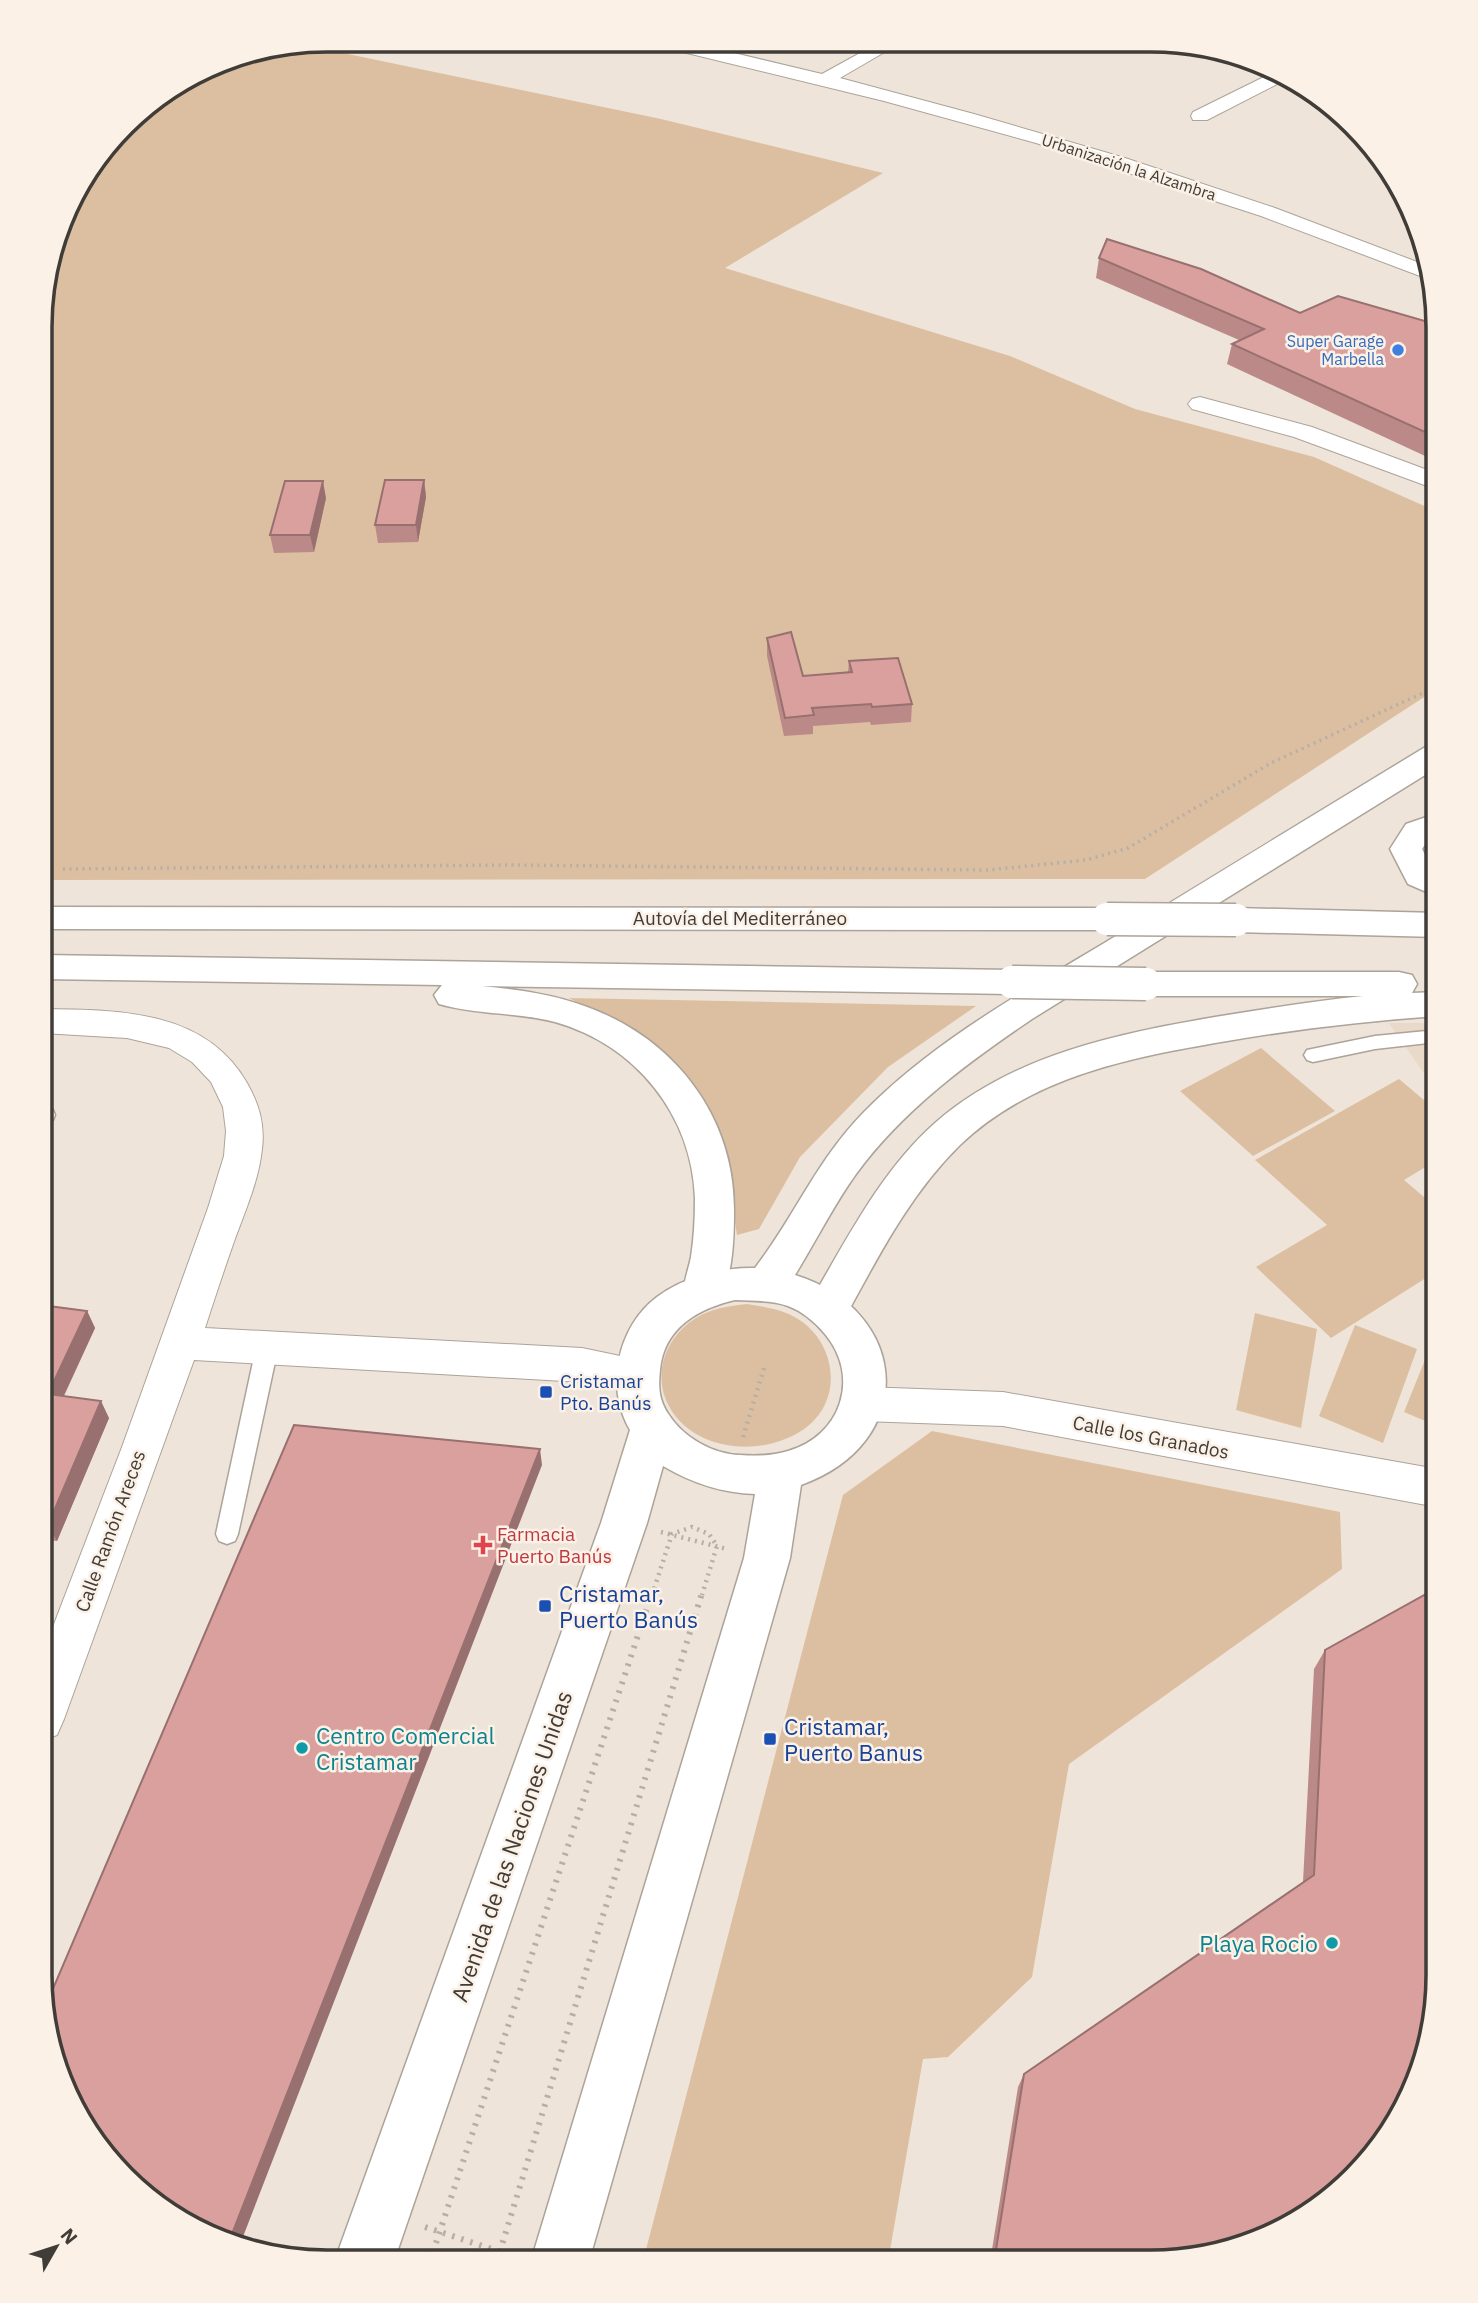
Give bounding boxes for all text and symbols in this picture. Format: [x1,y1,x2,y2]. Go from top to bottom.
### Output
street label: Urbanización la Alzambra [1039,129,1219,205]
place label: Super Garage Marbella [1287,331,1384,369]
marker: Super Garage Marbella [1390,342,1406,358]
street label: Autovía del Mediterráneo [633,906,847,930]
place label: Cristamar Pto. Banús [560,1369,651,1415]
marker: Cristamar Pto. Banús [538,1384,554,1400]
street label: Calle los Granados [1071,1410,1231,1464]
street label: Calle Ramón Areces [70,1447,150,1615]
place label: Farmacia Puerto Banús [497,1522,612,1568]
marker: Farmacia Puerto Banús [475,1537,491,1553]
place label: Cristamar, Puerto Banús [559,1578,698,1634]
marker: Cristamar, Puerto Banús [537,1598,553,1614]
street label: Avenida de las Naciones Unidas [444,1687,578,2005]
place label: Cristamar, Puerto Banus [784,1711,923,1767]
place label: Centro Comercial Cristamar [316,1720,495,1776]
marker: Cristamar, Puerto Banus [762,1731,778,1747]
marker: Centro Comercial Cristamar [294,1740,310,1756]
place label: Playa Rocio [1199,1928,1318,1958]
marker: Playa Rocio [1324,1935,1340,1951]
north arrow [21,2212,91,2282]
text: N [56,2223,83,2249]

